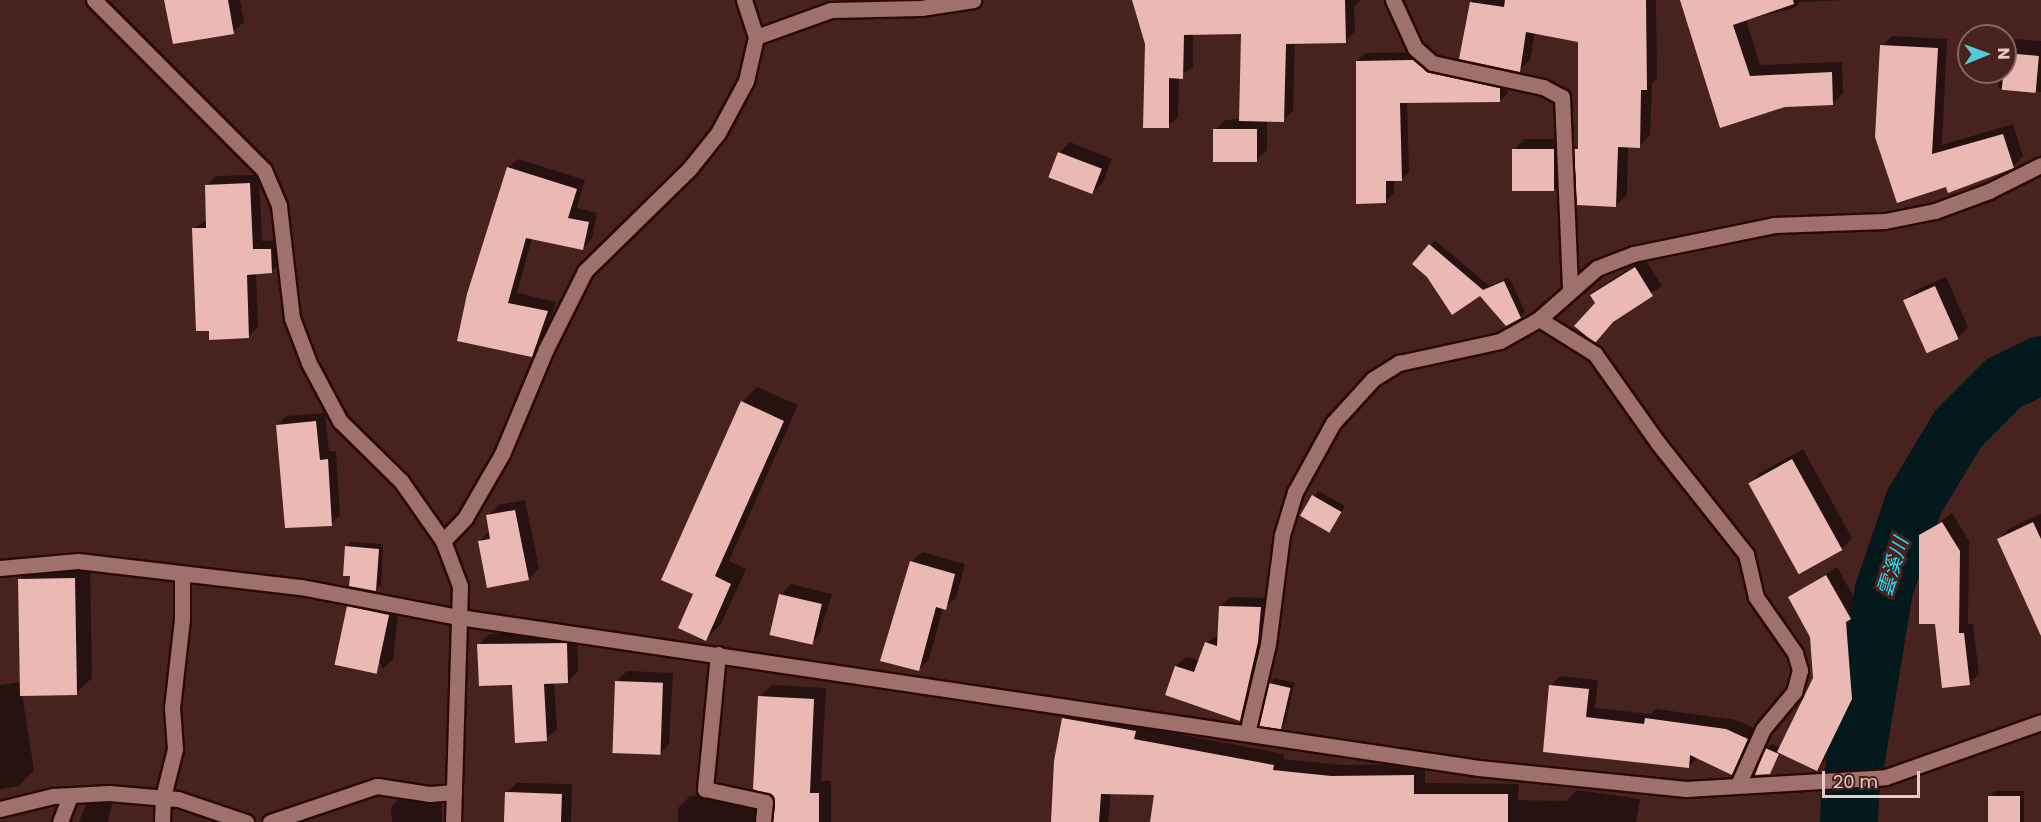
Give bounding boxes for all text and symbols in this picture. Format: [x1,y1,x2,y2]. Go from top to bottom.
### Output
north arrow [1957,24,2017,84]
text: N [1992,47,2015,60]
water label: 雲溪川 [1873,535,1913,599]
scale bar [1825,759,1922,797]
text: 20 m [1833,769,1878,794]

